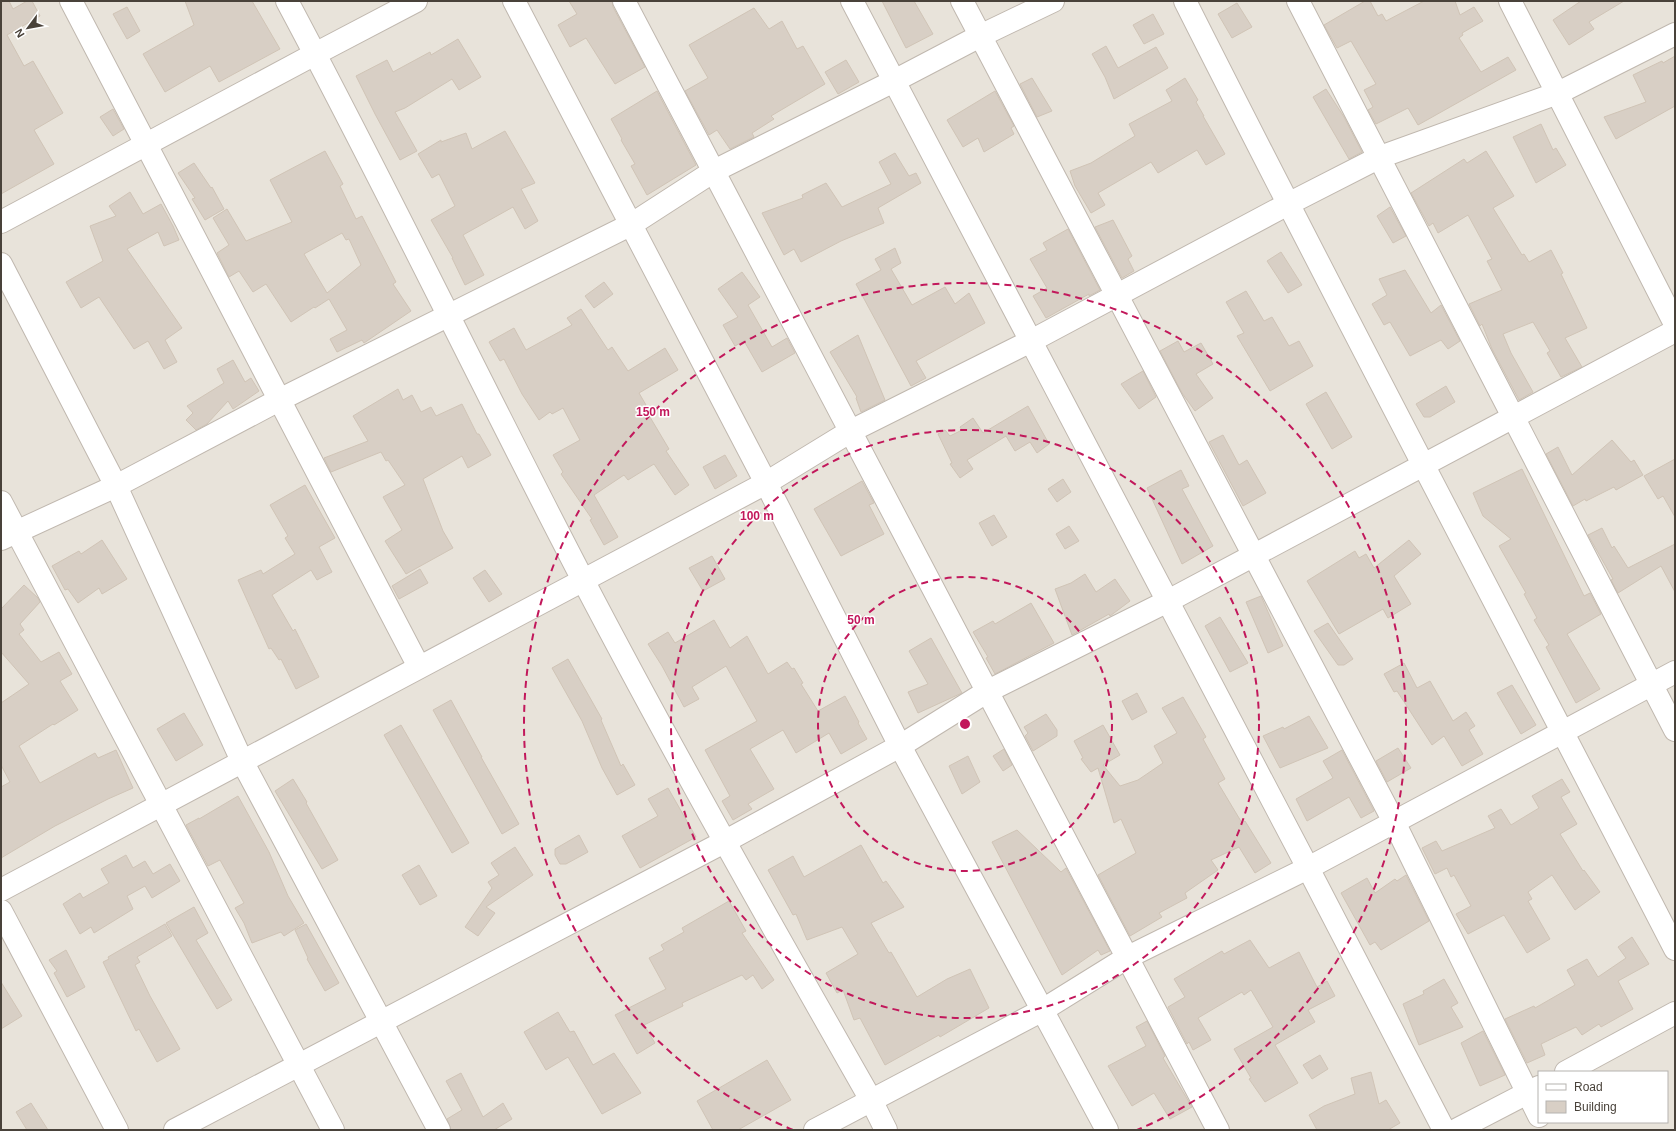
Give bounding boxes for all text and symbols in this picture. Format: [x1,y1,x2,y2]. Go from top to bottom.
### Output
north arrow [8,8,48,48]
text: N [12,27,27,40]
text: 150 m [636,405,670,419]
text: 100 m [740,509,774,523]
text: 50 m [847,613,875,627]
centre of rings [958,717,972,731]
legend [1538,1071,1668,1123]
text: Road [1574,1080,1603,1094]
text: Building [1574,1100,1617,1114]

